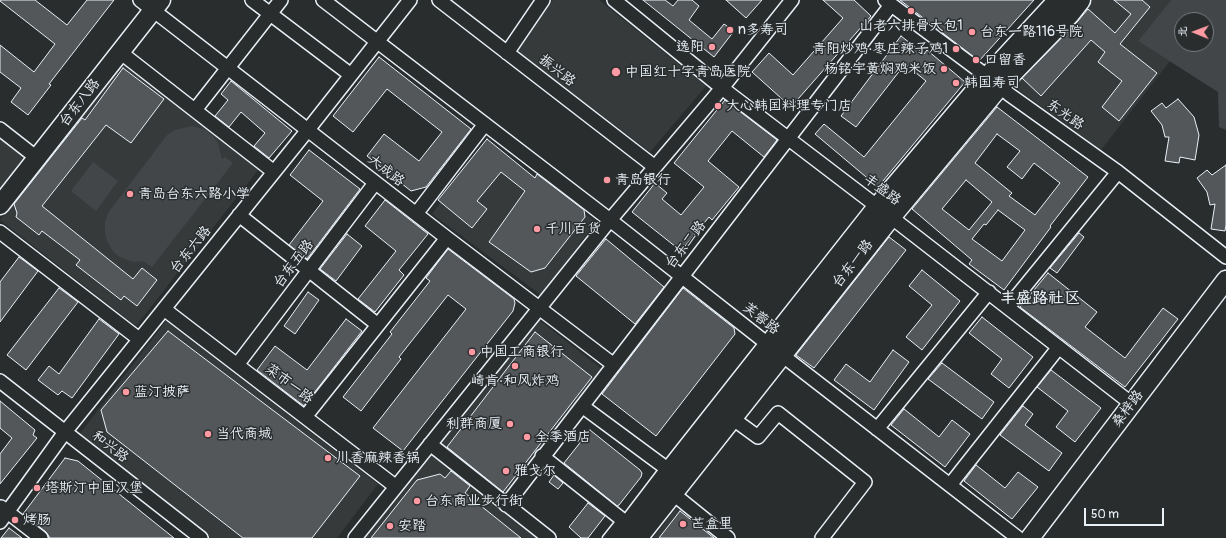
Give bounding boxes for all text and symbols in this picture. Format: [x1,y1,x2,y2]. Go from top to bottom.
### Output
marker: 山老六排骨大包1 [906,6,916,16]
north arrow [1174,12,1214,52]
place label: 山老六排骨大包1 [859,18,963,34]
place label: n多寿司 [738,22,788,38]
place label: 台东一路116号院 [980,24,1083,40]
marker: n多寿司 [725,25,735,35]
text: 北 [1176,26,1189,37]
marker: 台东一路116号院 [967,27,977,37]
place label: 逸阳 [676,39,704,55]
place label: 青阳炒鸡·枣庄辣子鸡1 [812,41,948,57]
marker: 逸阳 [707,42,717,52]
marker: 青阳炒鸡·枣庄辣子鸡1 [951,44,961,54]
street label: 振兴路 [535,51,579,91]
place label: 口留香 [984,52,1026,68]
marker: 口留香 [971,55,981,65]
place label: 杨铭宇黄焖鸡米饭 [824,61,936,77]
place label: 中国红十字青岛医院 [625,64,751,80]
marker: 杨铭宇黄焖鸡米饭 [939,64,949,74]
marker: 中国红十字青岛医院 [610,66,622,78]
place label: 韩国寿司 [964,75,1020,91]
street label: 台东八路 [56,76,104,130]
marker: 韩国寿司 [951,78,961,88]
street label: 东光路 [1043,96,1087,134]
place label: 大心韩国料理专门店 [726,98,852,114]
marker: 大心韩国料理专门店 [713,101,723,111]
street label: 大成路 [364,151,408,191]
street label: 丰盛路 [860,171,904,209]
place label: 青岛银行 [615,172,671,188]
marker: 青岛银行 [602,175,612,185]
place label: 青岛台东六路小学 [138,186,250,202]
marker: 青岛台东六路小学 [125,189,135,199]
street label: 台东二路 [662,218,710,272]
place label: 千川百货 [545,221,601,237]
street label: 台东六路 [167,223,215,277]
marker: 千川百货 [532,224,542,234]
street label: 台东五路 [270,237,318,291]
street label: 台东一路 [829,237,877,291]
district label: 丰盛路社区 [1000,289,1080,309]
street label: 芙蓉路 [739,299,783,339]
place label: 中国工商银行 [480,344,564,360]
marker: 中国工商银行 [467,347,477,357]
street label: 菜市一路 [262,360,316,408]
marker: 崎肯·和风炸鸡 [510,361,520,371]
place label: 崎肯·和风炸鸡 [471,373,559,389]
place label: 蓝汀披萨 [134,384,190,400]
marker: 蓝汀披萨 [121,387,131,397]
street label: 桑梓路 [1109,387,1147,431]
place label: 利群商厦 [446,416,502,432]
marker: 利群商厦 [505,419,515,429]
place label: 当代商城 [216,426,272,442]
street label: 和兴路 [88,427,132,467]
marker: 当代商城 [203,429,213,439]
place label: 全季酒店 [535,429,591,445]
marker: 全季酒店 [522,432,532,442]
place label: 川香麻辣香锅 [336,450,420,466]
marker: 川香麻辣香锅 [323,453,333,463]
place label: 雅戈尔 [514,463,556,479]
marker: 雅戈尔 [501,466,511,476]
place label: 塔斯汀中国汉堡 [45,480,143,496]
marker: 塔斯汀中国汉堡 [32,483,42,493]
place label: 台东商业步行街 [425,493,523,509]
marker: 台东商业步行街 [412,496,422,506]
scale bar [1086,500,1166,526]
text: 50 m [1091,507,1119,522]
place label: 烤肠 [23,512,51,528]
marker: 烤肠 [10,515,20,525]
place label: 芒盒里 [691,516,733,532]
place label: 安踏 [398,518,426,534]
marker: 芒盒里 [678,519,688,529]
marker: 安踏 [385,521,395,531]

